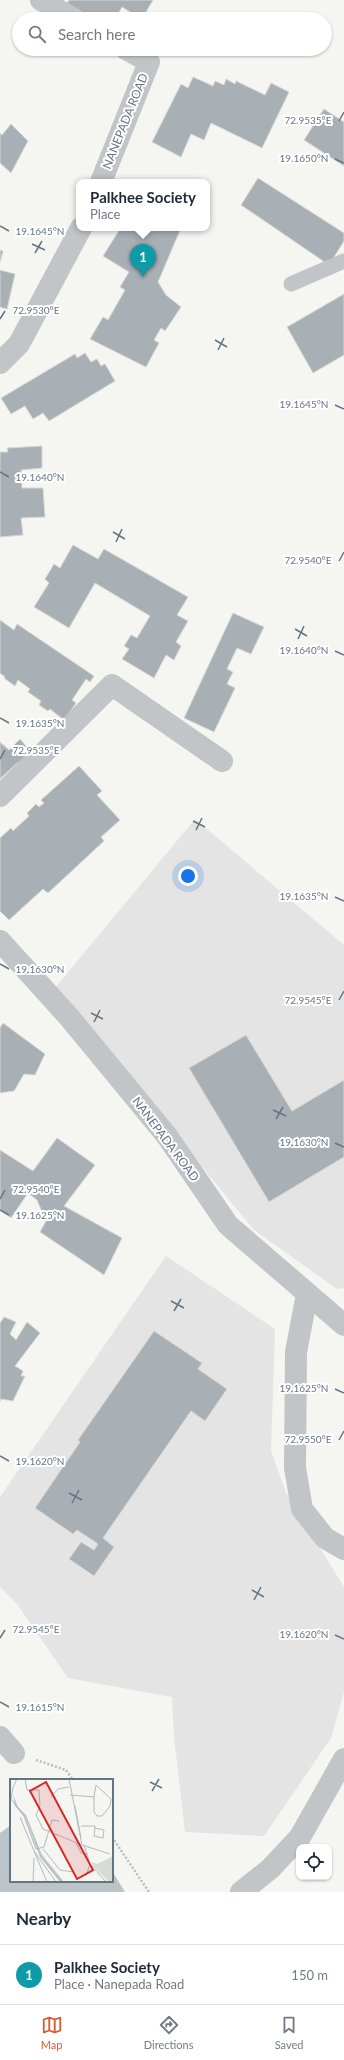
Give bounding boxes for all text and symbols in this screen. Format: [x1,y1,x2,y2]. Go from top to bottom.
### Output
search box [12,12,332,56]
icon: search [26,23,48,45]
text: Search here [58,25,135,43]
street label: NANEPADA ROAD [99,71,151,171]
text: 72.9535°E [284,114,332,126]
text: 19.1650°N [280,152,328,164]
popup [76,179,210,231]
text: Palkhee Society [90,188,196,206]
text: Place [90,206,120,222]
text: 19.1645°N [16,225,64,237]
pin: 1 [130,244,156,277]
text: 72.9530°E [12,304,60,316]
text: 19.1645°N [280,398,328,410]
text: 19.1640°N [16,471,64,483]
text: 72.9540°E [284,554,332,566]
text: 19.1640°N [280,644,328,656]
text: 19.1635°N [16,717,64,729]
text: 72.9535°E [12,744,60,756]
your location [178,866,198,886]
text: 19.1635°N [280,890,328,902]
text: 19.1630°N [16,963,64,975]
text: 72.9545°E [284,994,332,1006]
street label: NANEPADA ROAD [129,1094,203,1184]
text: 19.1630°N [280,1136,328,1148]
text: 72.9540°E [12,1183,60,1195]
text: 19.1625°N [16,1209,64,1221]
text: 19.1625°N [280,1382,328,1394]
text: 72.9550°E [284,1433,332,1445]
text: 19.1620°N [16,1455,64,1467]
text: 72.9545°E [12,1623,60,1635]
text: 19.1620°N [280,1628,328,1640]
text: 19.1615°N [16,1701,64,1713]
inset map [10,1779,113,1882]
map controls [296,1844,332,1880]
button: locate [296,1844,332,1880]
text: Nearby [16,1908,71,1929]
text: Palkhee Society [54,1958,160,1976]
text: 1 [25,1967,33,1983]
text: 150 m [291,1967,328,1983]
text: Place · Nanepada Road [54,1976,184,1992]
tab: Map [41,2014,63,2051]
tab: Directions [144,2014,193,2051]
tab: Saved [275,2014,303,2051]

